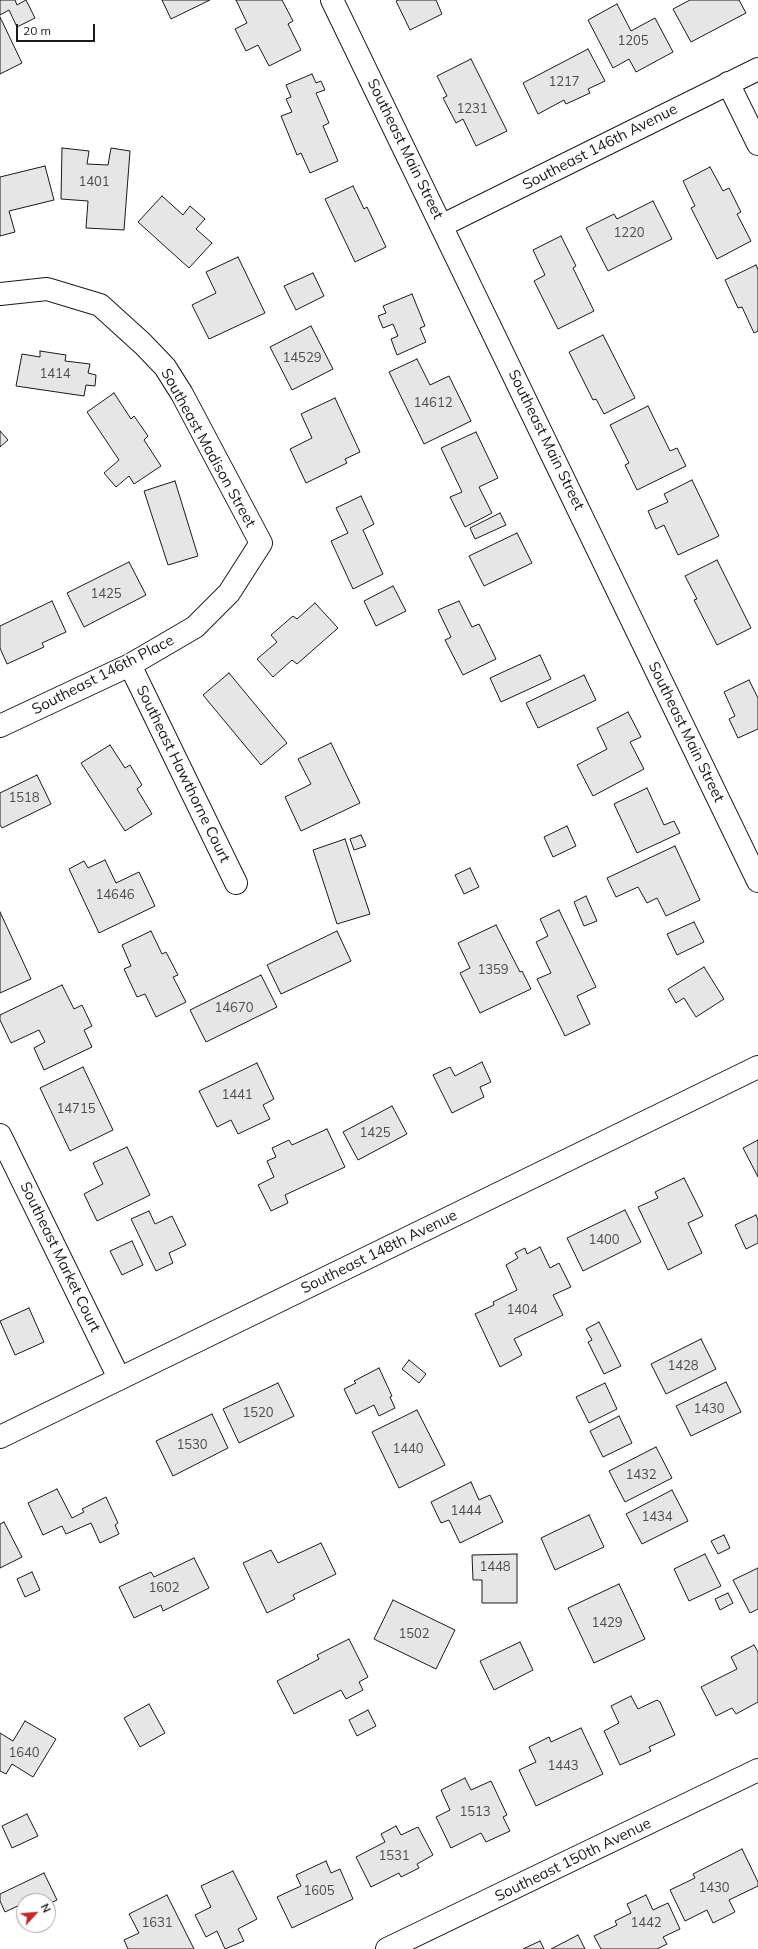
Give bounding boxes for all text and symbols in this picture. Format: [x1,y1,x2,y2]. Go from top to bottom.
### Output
scale bar [18,16,97,42]
text: 20 m [23,23,51,38]
house number: 1205 [617,33,649,49]
house number: 1217 [548,74,580,90]
street label: Southeast Main Street [363,76,447,222]
street label: Southeast 146th Avenue [520,100,680,194]
house number: 1231 [456,101,488,117]
house number: 1401 [78,174,110,190]
house number: 1220 [613,225,645,241]
house number: 14529 [283,350,321,366]
street label: Southeast Madison Street [157,365,259,531]
house number: 1414 [39,366,71,382]
street label: Southeast Main Street [504,367,588,513]
house number: 14612 [414,395,452,411]
house number: 1425 [90,586,122,602]
street label: Southeast 146th Place [29,631,177,719]
street label: Southeast Main Street [644,659,728,805]
street label: Southeast Hawthorne Court [132,682,234,866]
house number: 1518 [8,790,40,806]
house number: 14646 [96,887,134,903]
house number: 1359 [477,962,509,978]
house number: 14670 [215,1000,253,1016]
house number: 1441 [221,1087,253,1103]
house number: 14715 [57,1101,95,1117]
house number: 1425 [359,1125,391,1141]
street label: Southeast Market Court [16,1179,104,1335]
street label: Southeast 148th Avenue [298,1206,460,1298]
house number: 1400 [588,1232,620,1248]
house number: 1404 [506,1302,538,1318]
house number: 1428 [667,1358,699,1374]
house number: 1430 [693,1401,725,1417]
house number: 1520 [242,1405,274,1421]
house number: 1530 [176,1437,208,1453]
house number: 1440 [392,1441,424,1457]
house number: 1432 [625,1467,657,1483]
house number: 1444 [450,1503,482,1519]
house number: 1434 [641,1509,673,1525]
house number: 1448 [479,1559,511,1575]
house number: 1602 [148,1580,180,1596]
house number: 1429 [591,1615,623,1631]
house number: 1502 [398,1626,430,1642]
house number: 1640 [8,1745,40,1761]
house number: 1443 [547,1758,579,1774]
house number: 1513 [459,1804,491,1820]
street label: Southeast 150th Avenue [492,1814,654,1906]
house number: 1531 [378,1848,410,1864]
house number: 1430 [698,1880,730,1896]
house number: 1605 [303,1883,335,1899]
north arrow [16,1893,56,1933]
text: N [38,1901,54,1915]
house number: 1631 [141,1915,173,1931]
house number: 1442 [630,1915,662,1931]

